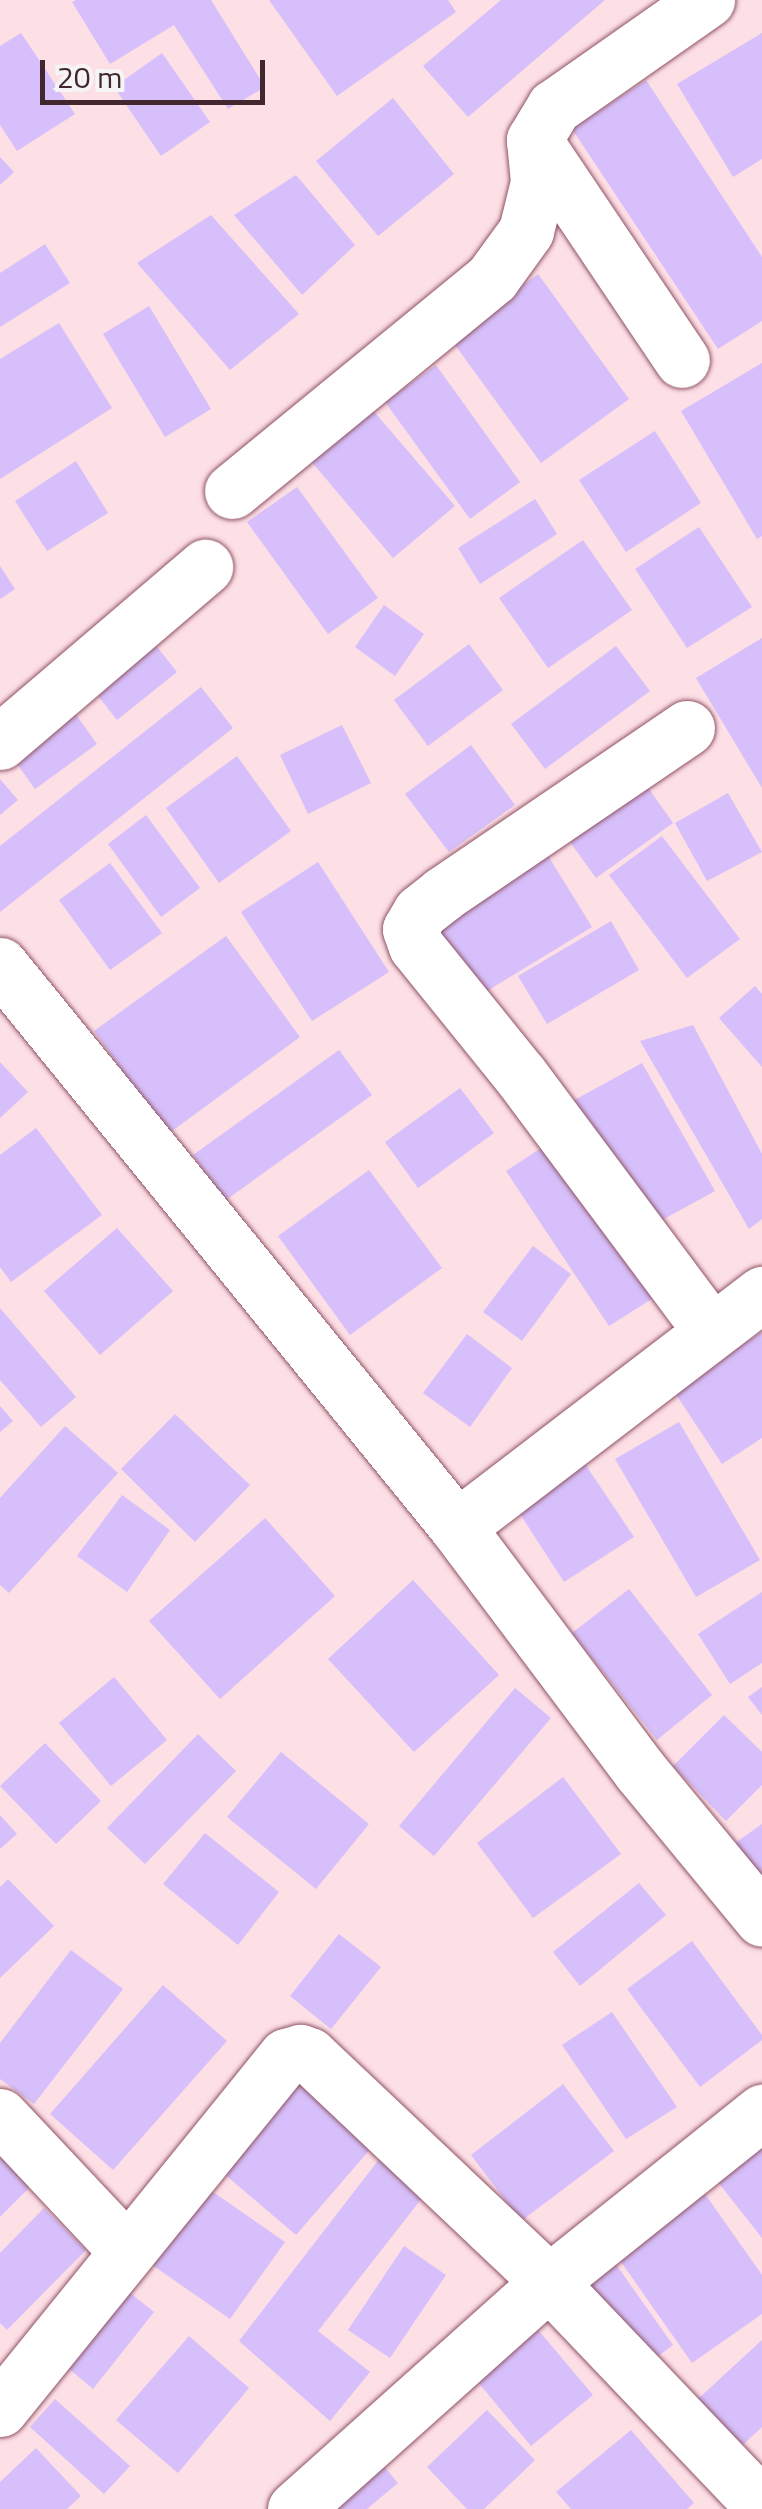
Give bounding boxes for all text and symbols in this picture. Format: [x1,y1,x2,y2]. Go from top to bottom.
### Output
scale bar [45,40,270,102]
text: 20 m [57,54,122,100]

